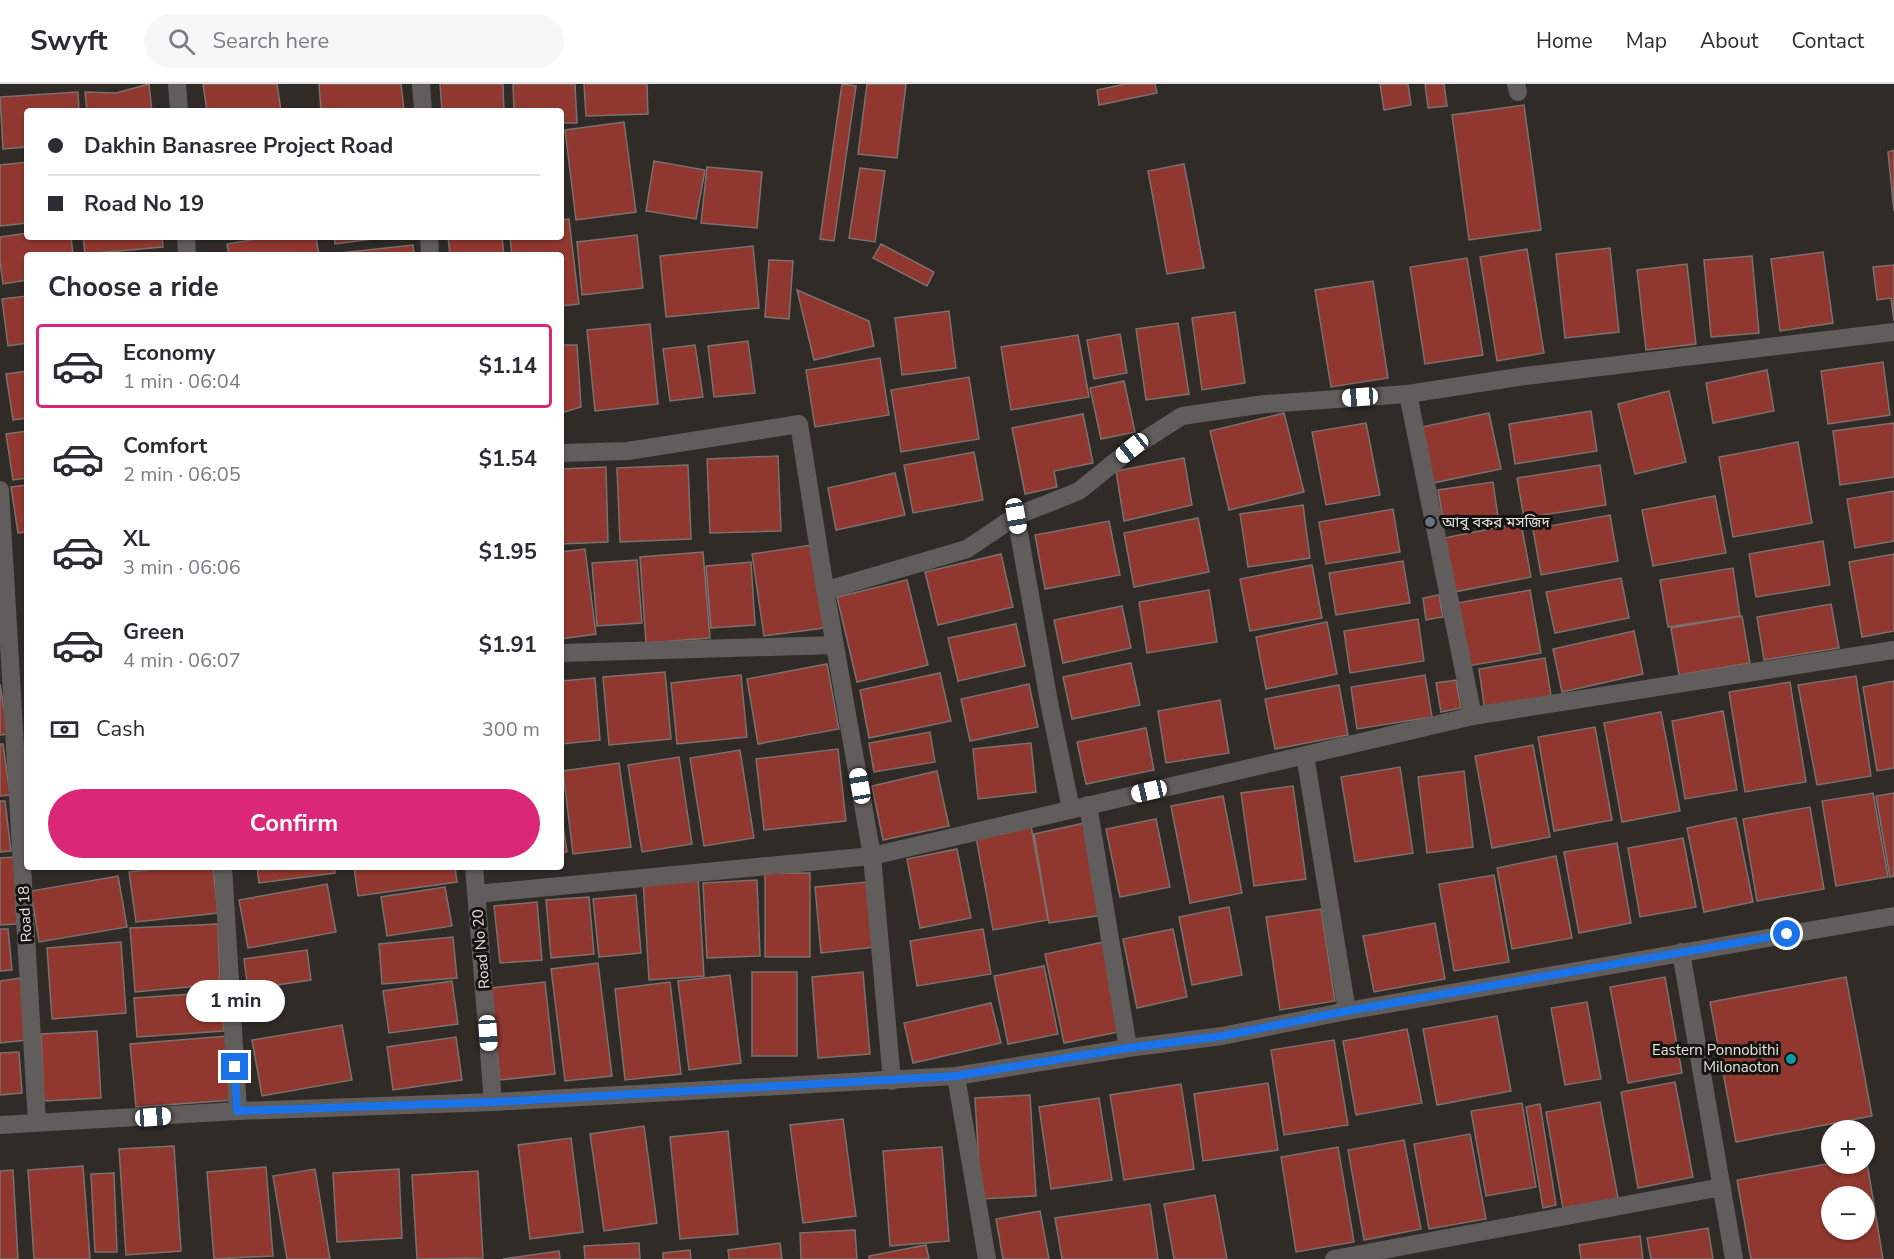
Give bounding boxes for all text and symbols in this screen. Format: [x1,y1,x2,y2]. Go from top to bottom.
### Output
search box [144,14,564,68]
text: Swyft [30,22,108,60]
icon: search [165,25,198,58]
text: Search here [213,26,329,56]
text: Home [1536,27,1593,55]
text: Map [1626,27,1667,55]
text: About [1700,27,1758,55]
text: Contact [1791,27,1864,55]
text: Dakhin Banasree Project Road [84,131,393,161]
text: Road No 19 [84,189,204,219]
text: Choose a ride [48,269,219,306]
text: Economy [123,338,215,368]
icon: car [51,339,105,393]
text: $1.14 [479,351,537,381]
text: 1 min · 06:04 [123,368,241,395]
car [1341,387,1379,407]
car [1112,430,1152,466]
text: Comfort [123,431,207,461]
icon: car [51,432,105,486]
text: $1.54 [479,444,537,474]
text: 2 min · 06:05 [123,461,241,488]
car [1004,497,1028,535]
place label: আবু বকর মসজিদ [1441,512,1550,532]
marker: আবু বকর মসজিদ [1423,515,1437,529]
text: XL [123,524,150,554]
icon: car [51,525,105,579]
text: $1.95 [479,537,537,567]
text: 3 min · 06:06 [123,554,241,581]
text: Green [123,617,184,647]
icon: car [51,618,105,672]
text: $1.91 [479,630,537,660]
text: 4 min · 06:07 [123,647,241,674]
icon: cash [48,713,81,746]
text: Cash [96,714,145,744]
text: 300 m [482,716,540,743]
car [848,767,872,805]
car [1129,778,1169,804]
button: Confirm [48,789,540,858]
street label: Road 18 [14,885,36,943]
street label: Road No 20 [468,908,494,990]
route start [1773,920,1800,947]
callout: 1 min [186,980,284,1022]
text: 1 min [210,987,261,1014]
car [478,1014,498,1052]
place label: Eastern Ponnobithi Milonaoton [1652,1040,1779,1077]
marker: Eastern Ponnobithi Milonaoton [1784,1052,1798,1066]
route end [221,1053,248,1080]
car [134,1107,172,1127]
map controls [1821,1120,1875,1240]
button: + [1821,1120,1875,1174]
button: − [1821,1186,1875,1240]

